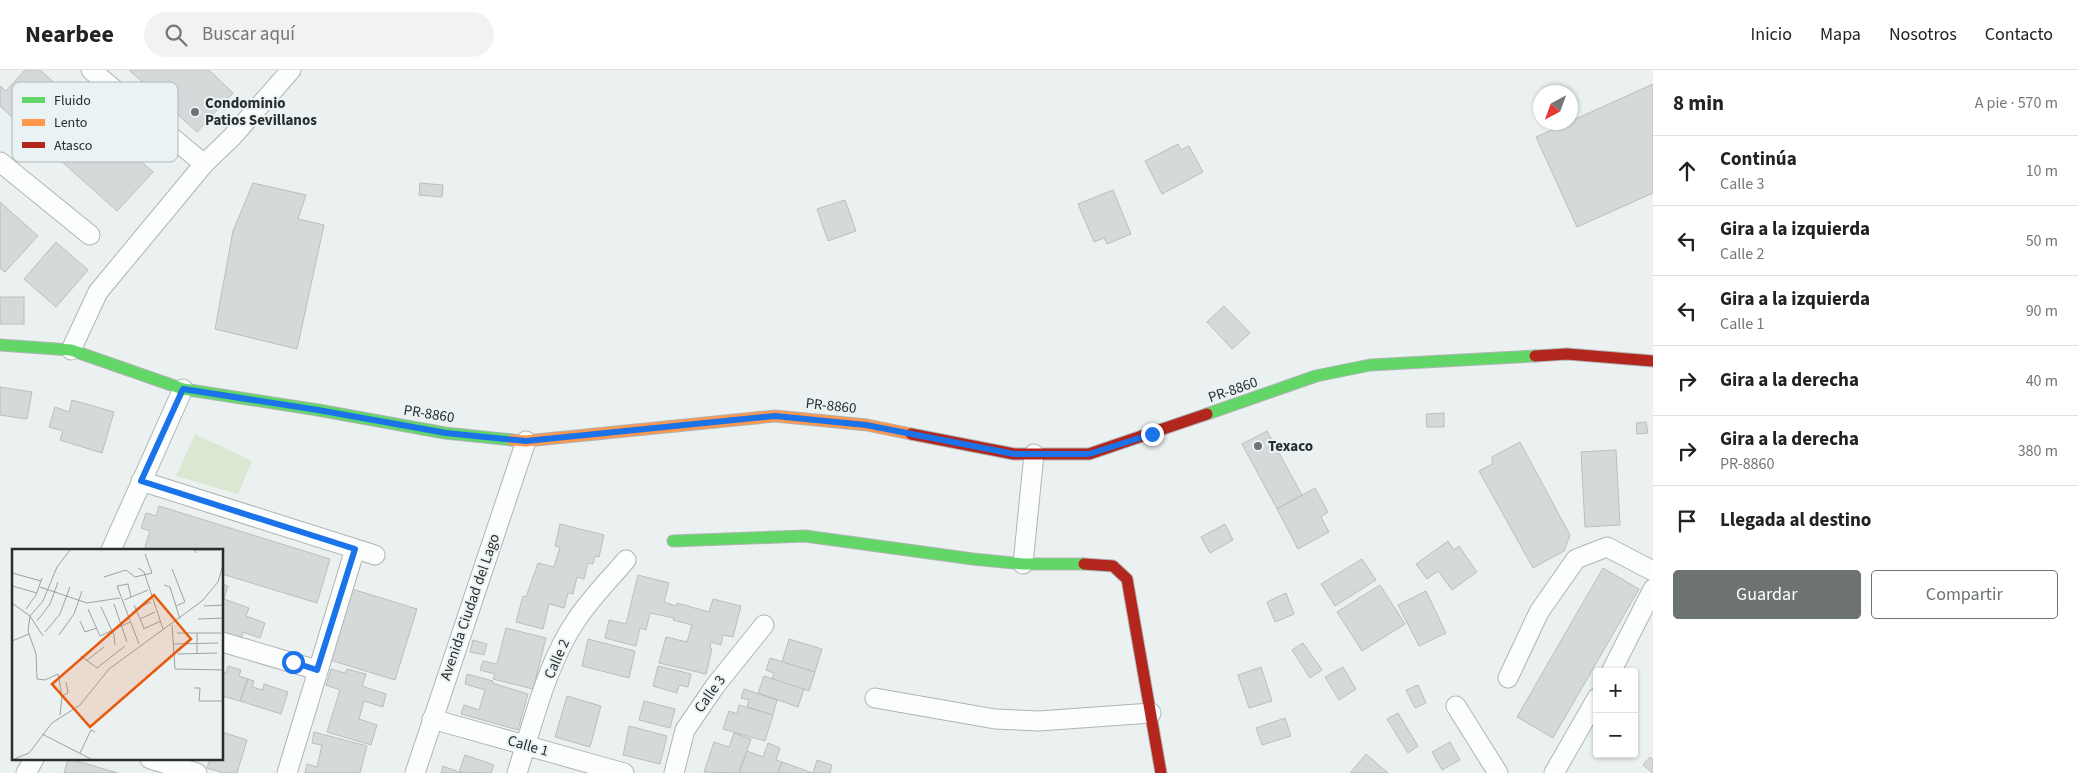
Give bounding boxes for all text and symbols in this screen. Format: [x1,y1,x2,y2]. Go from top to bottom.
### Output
search box [144,12,494,57]
text: Nearbee [25,17,114,52]
icon: search [162,21,190,49]
text: Buscar aquí [202,21,295,48]
text: Inicio [1751,22,1792,47]
text: Mapa [1820,22,1861,47]
text: Nosotros [1889,22,1957,47]
text: Contacto [1985,22,2053,47]
legend [12,82,178,162]
north arrow [1533,85,1578,130]
text: 8 min [1673,88,1724,118]
text: Fluido [54,91,91,111]
text: A pie · 570 m [1975,92,2058,114]
place label: Condominio Patios Sevillanos [205,93,317,131]
marker: Condominio Patios Sevillanos [189,106,201,118]
text: Lento [54,113,87,133]
text: Atasco [54,136,92,156]
text: Continúa [1720,146,1797,173]
icon: ahead [1673,157,1701,185]
text: 10 m [2026,160,2058,182]
text: Calle 3 [1720,173,1764,195]
text: Gira a la izquierda [1720,216,1870,243]
icon: left [1673,227,1701,255]
text: 50 m [2026,230,2058,252]
text: Calle 2 [1720,243,1764,265]
text: Gira a la izquierda [1720,286,1870,313]
icon: left [1673,297,1701,325]
text: 90 m [2026,300,2058,322]
text: Calle 1 [1720,313,1764,335]
icon: right [1673,367,1701,395]
text: Gira a la derecha [1720,367,1859,394]
text: 40 m [2026,370,2058,392]
street label: PR-8860 [1205,372,1261,408]
street label: PR-8860 [805,393,857,419]
street label: PR-8860 [402,400,456,428]
route end [1141,423,1164,446]
text: Gira a la derecha [1720,426,1859,453]
place label: Texaco [1268,436,1313,457]
icon: right [1673,437,1701,465]
marker: Texaco [1252,440,1264,452]
text: 380 m [2018,440,2058,462]
text: PR-8860 [1720,453,1774,475]
icon: arrive [1673,507,1701,535]
text: Llegada al destino [1720,507,1871,534]
street label: Avenida Ciudad del Lago [435,531,505,683]
inset map [12,549,224,760]
button: Guardar [1673,570,1861,619]
button: Compartir [1871,570,2058,619]
street label: Calle 2 [539,636,575,682]
route start [282,651,305,674]
map controls [1593,668,1638,758]
button: + [1593,668,1638,713]
street label: Calle 3 [689,671,731,717]
button: − [1593,713,1638,758]
street label: Calle 1 [505,730,551,762]

